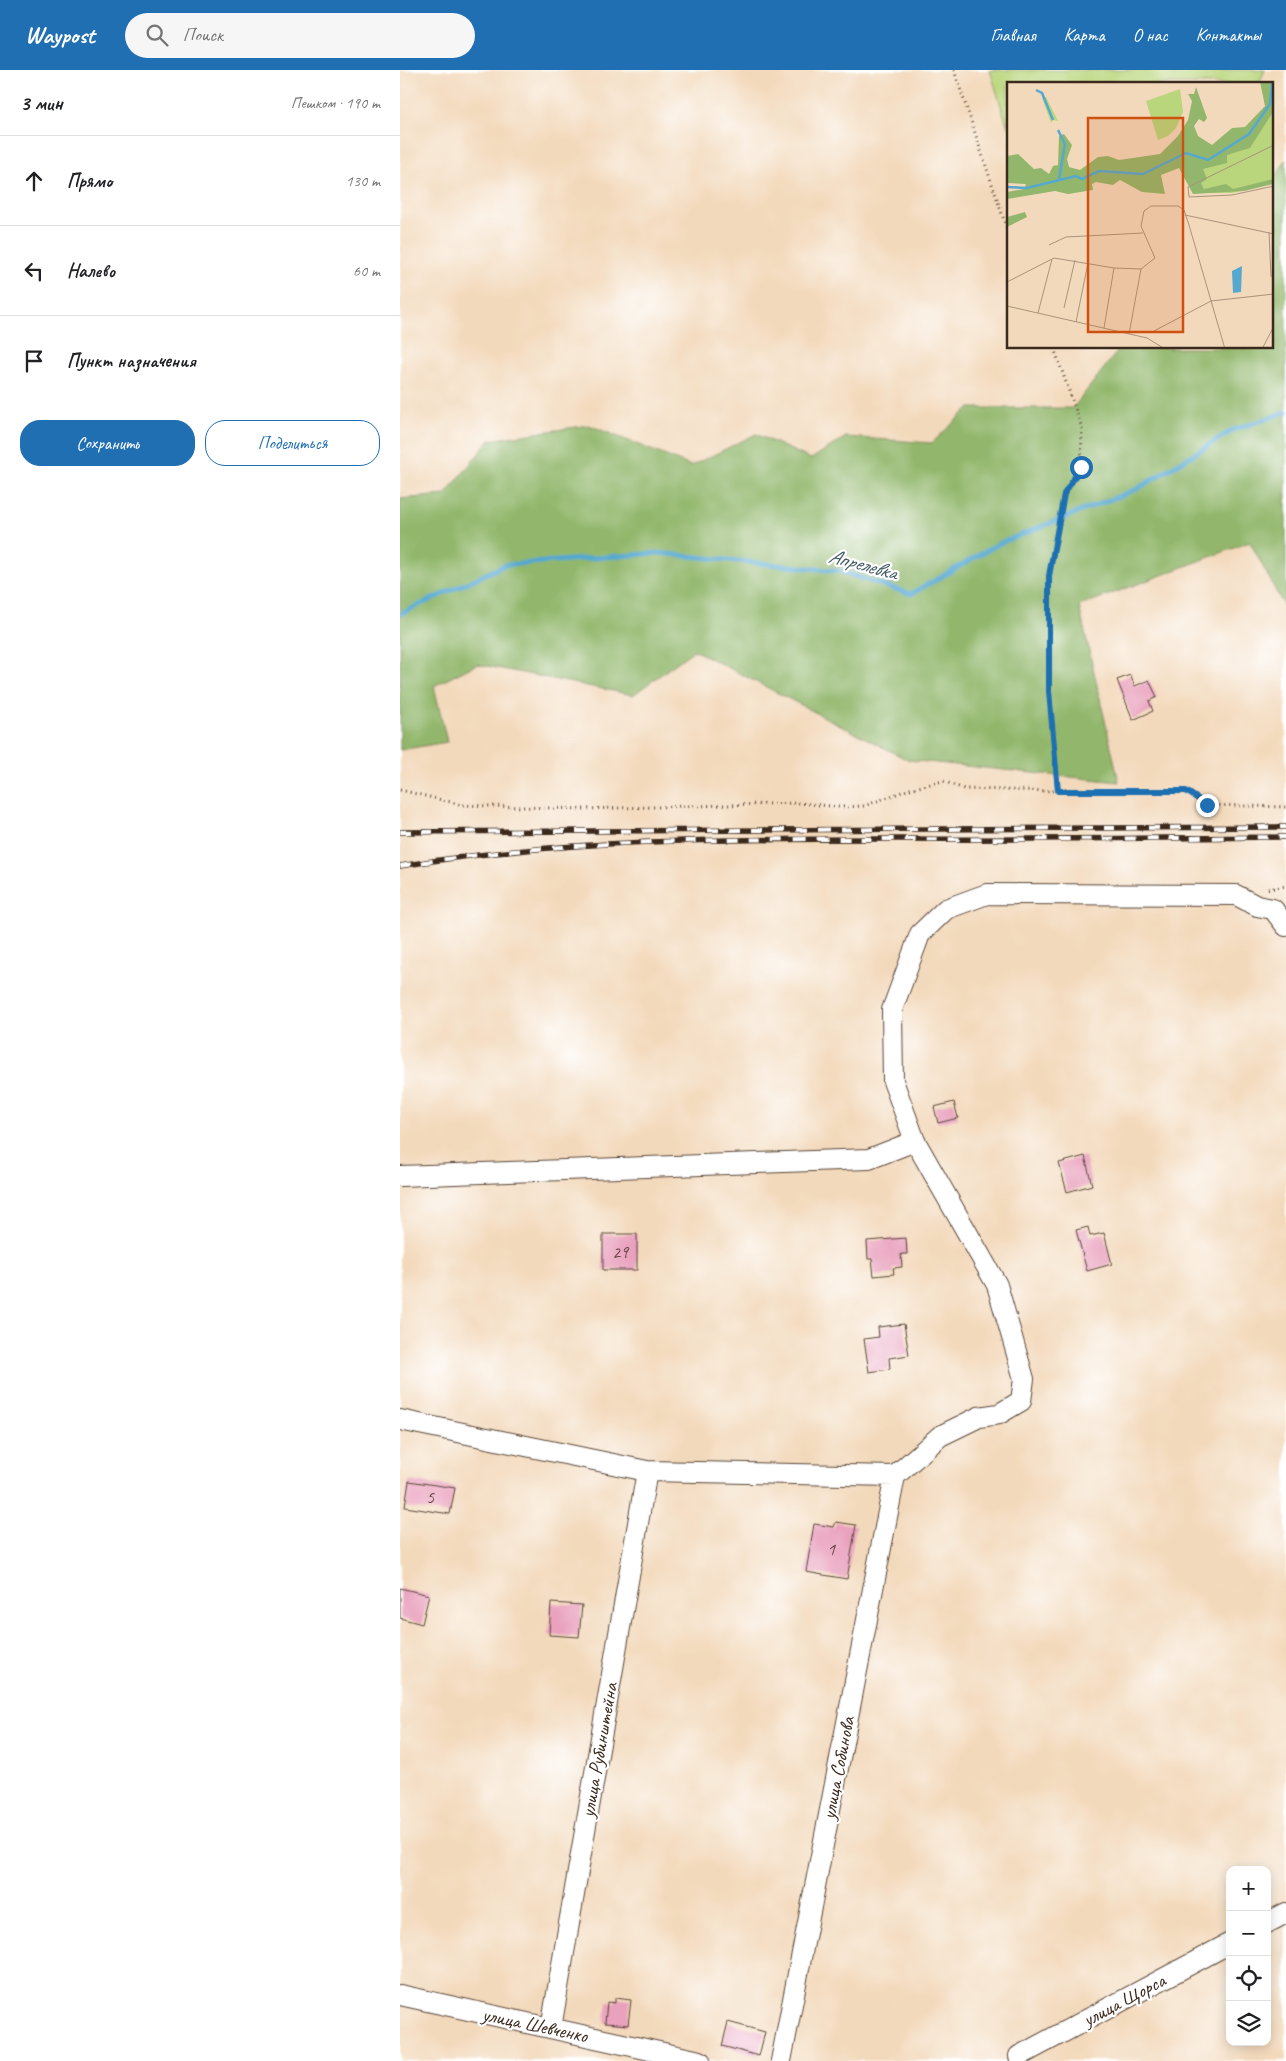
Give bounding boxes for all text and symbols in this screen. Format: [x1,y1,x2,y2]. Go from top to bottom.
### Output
search box [125,13,475,58]
text: Waypost [25,20,95,50]
icon: search [143,21,171,49]
text: Поиск [183,23,223,47]
text: Главная [991,24,1036,46]
text: Карта [1064,24,1105,46]
text: О нас [1133,24,1168,46]
text: Контакты [1196,24,1261,46]
inset map [1007,82,1274,349]
text: 3 мин [20,90,63,116]
text: Пешком · 190 m [291,93,380,113]
icon: ahead [20,167,48,195]
text: Прямо [67,169,112,193]
text: 130 m [346,171,380,191]
icon: left [20,257,48,285]
text: Налево [67,259,115,283]
text: 60 m [353,261,380,281]
icon: arrive [20,347,48,375]
text: Пункт назначения [67,349,196,373]
button: Сохранить [20,420,195,466]
button: Поделиться [205,420,380,466]
route start [1070,456,1093,479]
water label: Апрелевка [826,542,902,586]
route end [1196,794,1219,817]
house number: 29 [612,1241,630,1263]
house number: 5 [426,1486,435,1508]
house number: 1 [827,1538,836,1560]
street label: улица Рубинштейна [575,1680,623,1820]
street label: улица Собинова [816,1713,860,1822]
map controls [1226,1866,1271,2046]
button: + [1226,1866,1271,1911]
button: − [1226,1911,1271,1956]
button: locate [1226,1956,1271,2001]
street label: улица Щорса [1078,1967,1171,2033]
street label: улица Шевченко [479,2001,591,2049]
button: layers [1226,2001,1271,2046]

